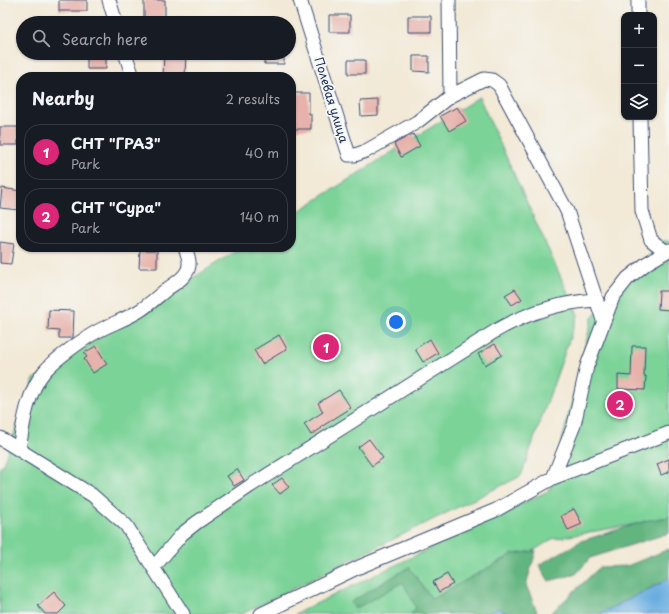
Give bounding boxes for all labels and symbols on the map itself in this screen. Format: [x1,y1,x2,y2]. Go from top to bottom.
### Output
street label: Полевая улица [310,55,354,145]
your location [386,312,406,332]
pin: 1 [313,332,339,362]
pin: 2 [607,389,633,419]

